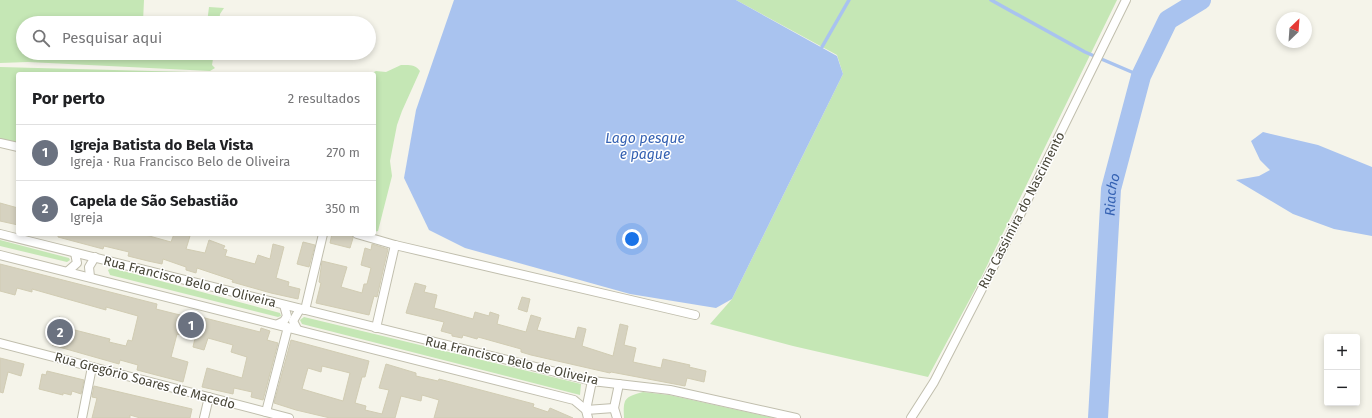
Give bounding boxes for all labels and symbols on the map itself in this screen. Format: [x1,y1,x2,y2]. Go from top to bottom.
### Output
north arrow [1276,12,1312,48]
street label: Rua Cassimira do Nascimento [975,129,1068,291]
water label: Lago pesque e pague [605,130,685,163]
water label: Riacho [1101,171,1124,216]
your location [622,229,642,249]
street label: Rua Francisco Belo de Oliveira [102,253,278,310]
pin: 1 [178,310,204,340]
pin: 2 [47,317,73,347]
street label: Rua Francisco Belo de Oliveira [424,333,600,388]
street label: Rua Gregório Soares de Macedo [53,349,237,412]

